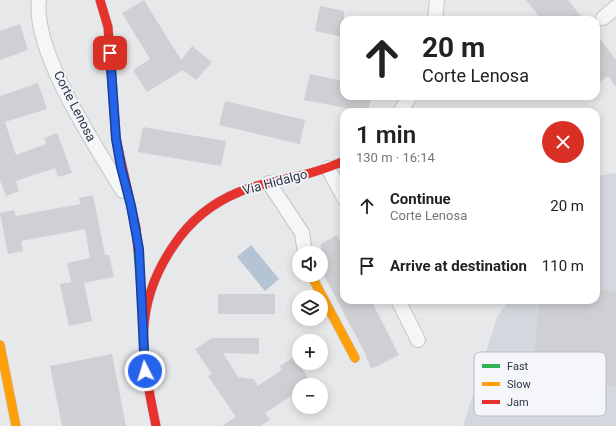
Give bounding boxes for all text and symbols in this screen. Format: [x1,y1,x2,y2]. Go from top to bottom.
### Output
text: 20 m [422,31,485,64]
icon: ahead [356,32,408,84]
pin [93,36,127,70]
icon: arrive [99,42,121,64]
text: Corte Lenosa [422,65,529,86]
street label: Corte Lenosa [51,68,99,144]
text: 1 min [356,121,416,149]
button: close [542,121,584,163]
text: 130 m · 16:14 [356,150,435,165]
street label: Via Hidalgo [241,166,309,198]
text: Continue [390,190,451,208]
icon: ahead [356,195,378,217]
text: 20 m [550,197,584,215]
text: Corte Lenosa [390,208,467,223]
map controls [292,246,328,414]
button: sound [292,246,328,282]
icon: arrive [356,255,378,277]
text: Arrive at destination [390,257,527,275]
text: 110 m [542,257,584,275]
button: layers [292,290,328,326]
button: + [292,334,328,370]
position arrow [124,350,166,392]
legend [474,352,606,416]
text: Fast [507,360,529,373]
button: − [292,378,328,414]
text: Slow [507,378,531,391]
text: Jam [507,396,529,409]

